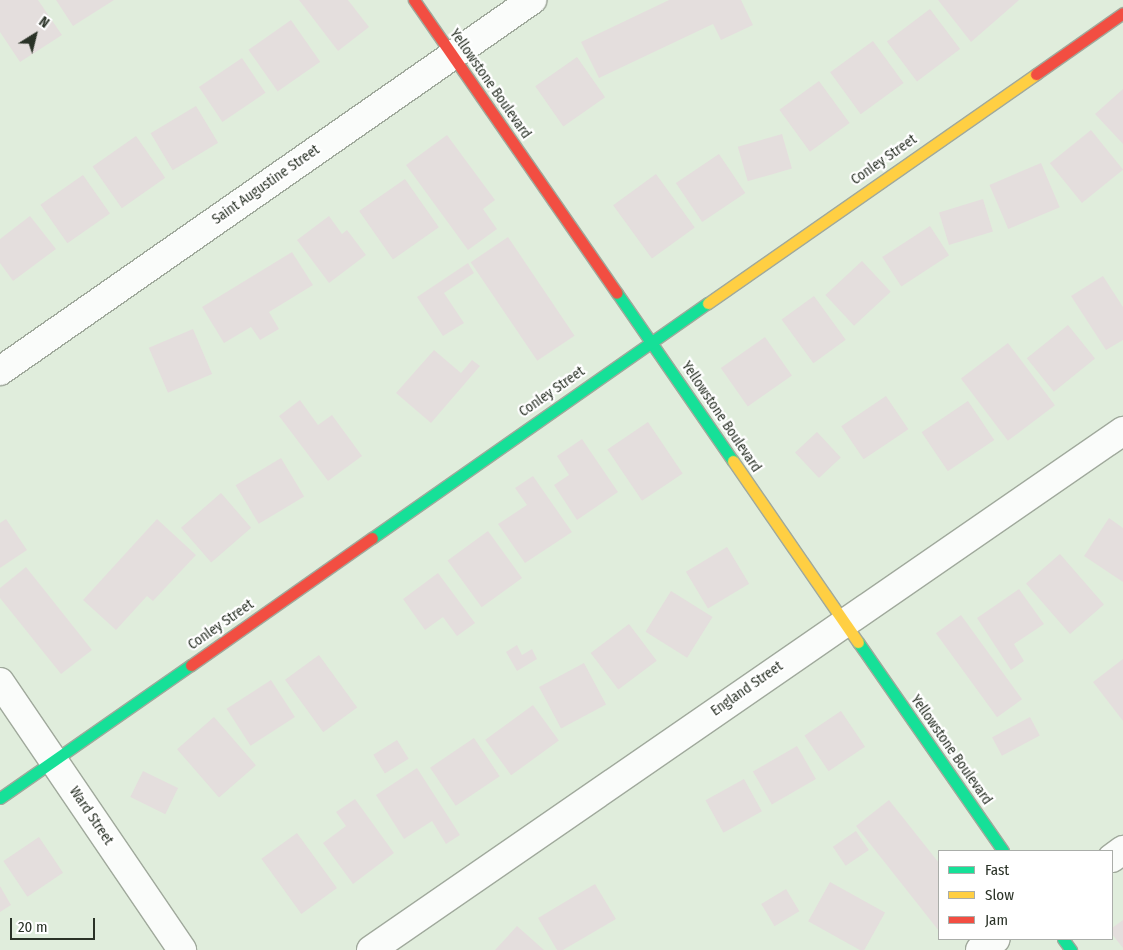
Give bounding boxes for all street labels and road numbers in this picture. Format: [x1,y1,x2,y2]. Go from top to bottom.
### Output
street label: Yellowstone Boulevard [446,26,534,142]
street label: Conley Street [848,131,920,189]
street label: Saint Augustine Street [209,142,323,228]
street label: Yellowstone Boulevard [678,358,764,476]
street label: Conley Street [516,363,588,421]
street label: Conley Street [185,596,257,654]
street label: England Street [708,658,786,720]
street label: Yellowstone Boulevard [907,692,995,808]
street label: Ward Street [65,784,117,848]

